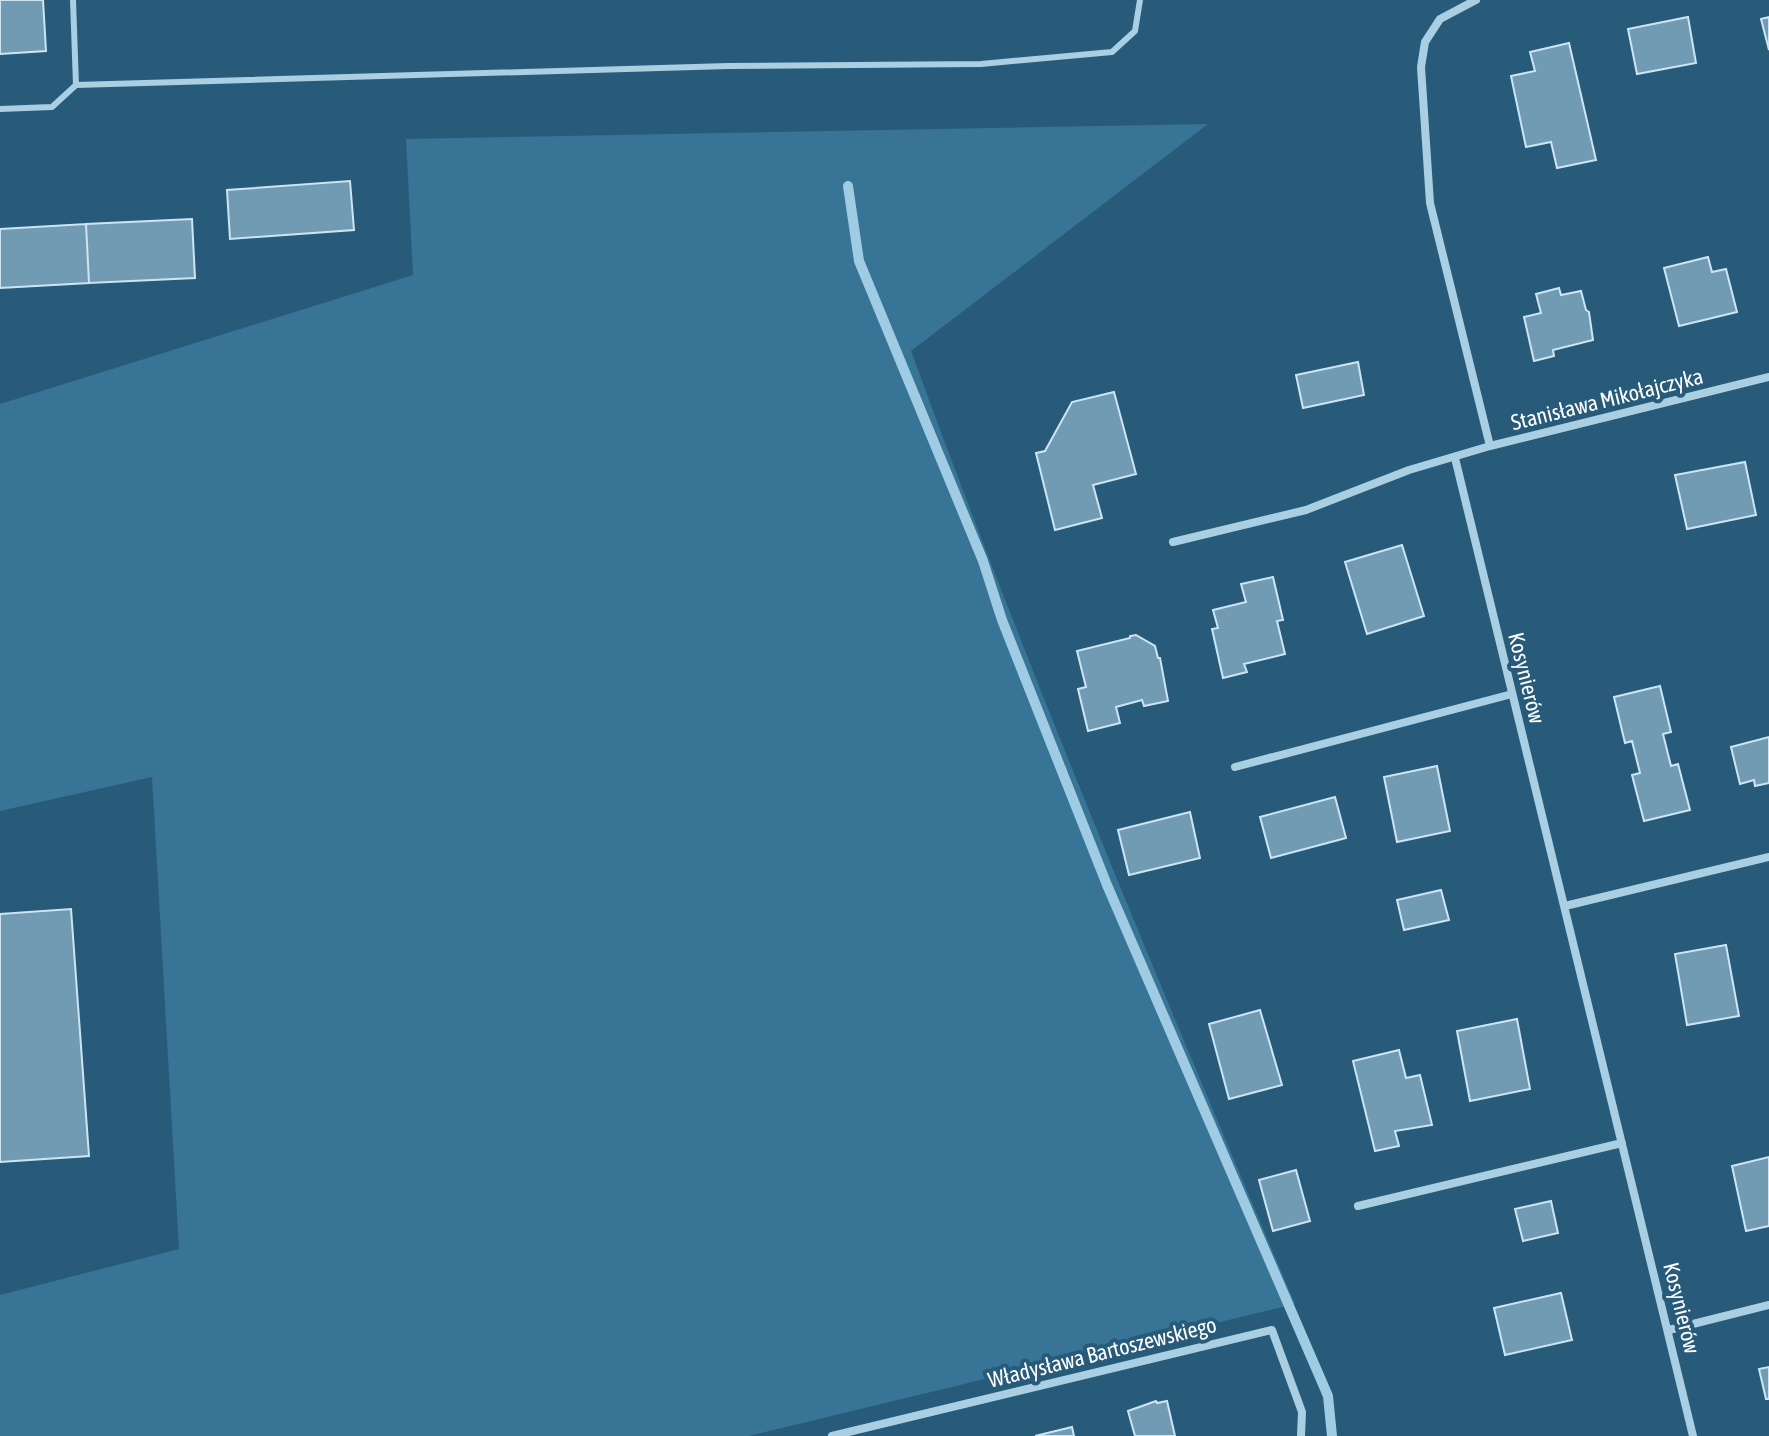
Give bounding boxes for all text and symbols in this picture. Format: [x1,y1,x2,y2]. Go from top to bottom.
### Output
street label: Stanisława Mikołajczyka [1508,363,1706,435]
street label: Kosynierów [1503,630,1551,726]
street label: Kosynierów [1658,1260,1706,1356]
street label: Władysława Bartoszewskiego [985,1311,1219,1393]

